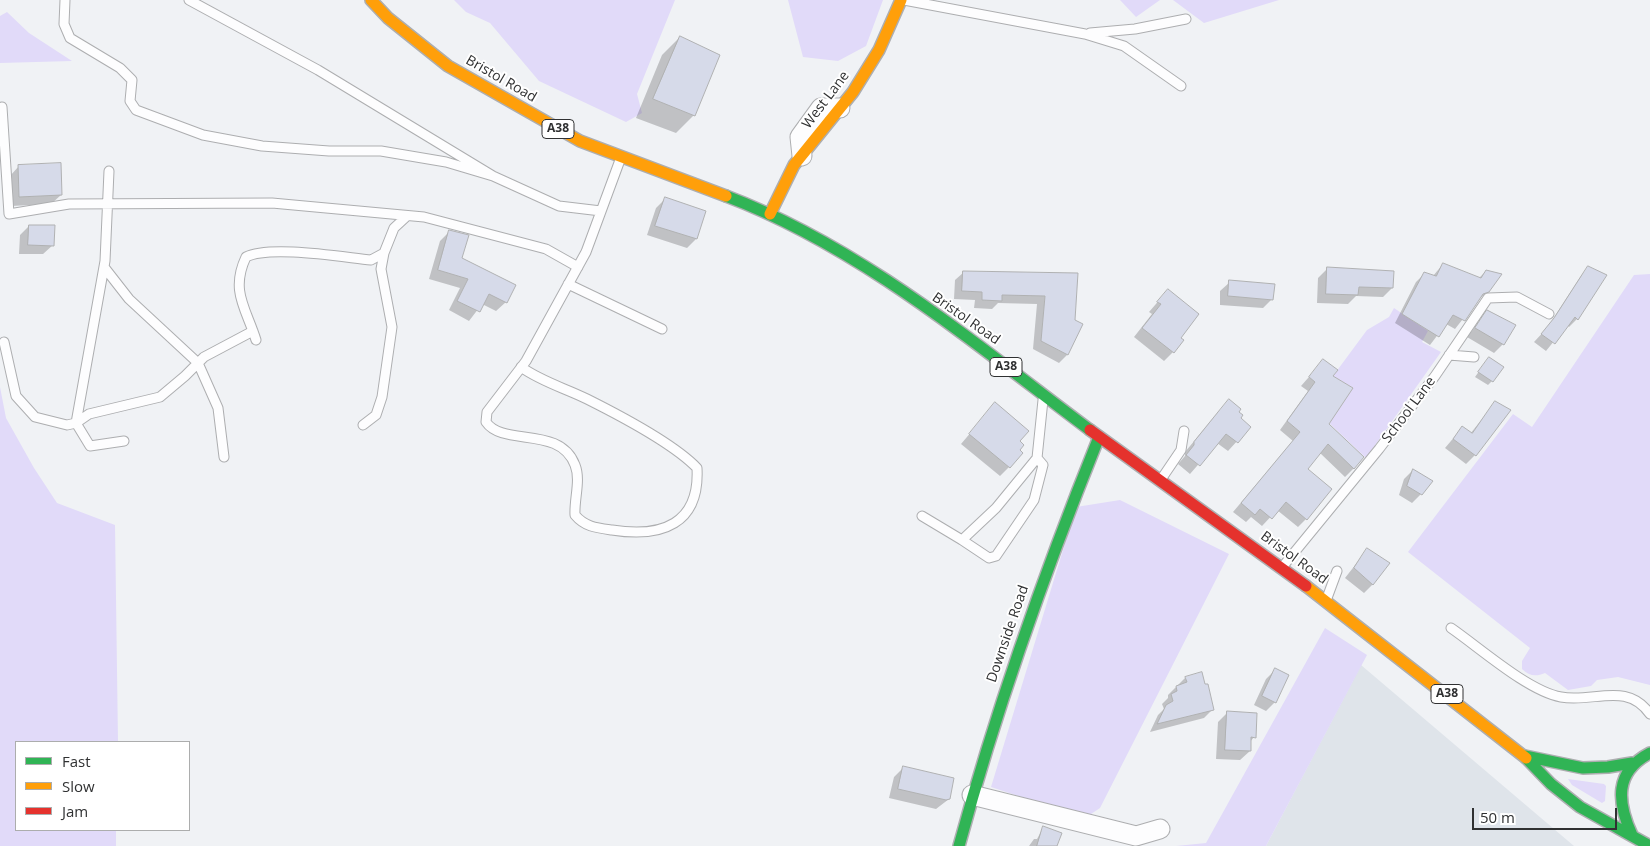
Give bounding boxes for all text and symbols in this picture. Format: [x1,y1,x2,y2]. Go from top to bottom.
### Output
street label: Bristol Road [463,52,539,106]
street label: West Lane [799,68,853,132]
road number: A38 [542,120,574,138]
street label: Bristol Road [929,289,1003,349]
road number: A38 [990,358,1022,377]
street label: School Lane [1379,374,1439,446]
street label: Bristol Road [1257,528,1331,588]
street label: Downside Road [984,583,1032,685]
road number: A38 [1431,684,1463,704]
legend [15,741,190,831]
text: Fast [62,751,91,771]
text: Slow [62,776,95,796]
scale bar [1475,798,1620,830]
text: Jam [62,801,88,821]
text: 50 m [1480,807,1515,827]

